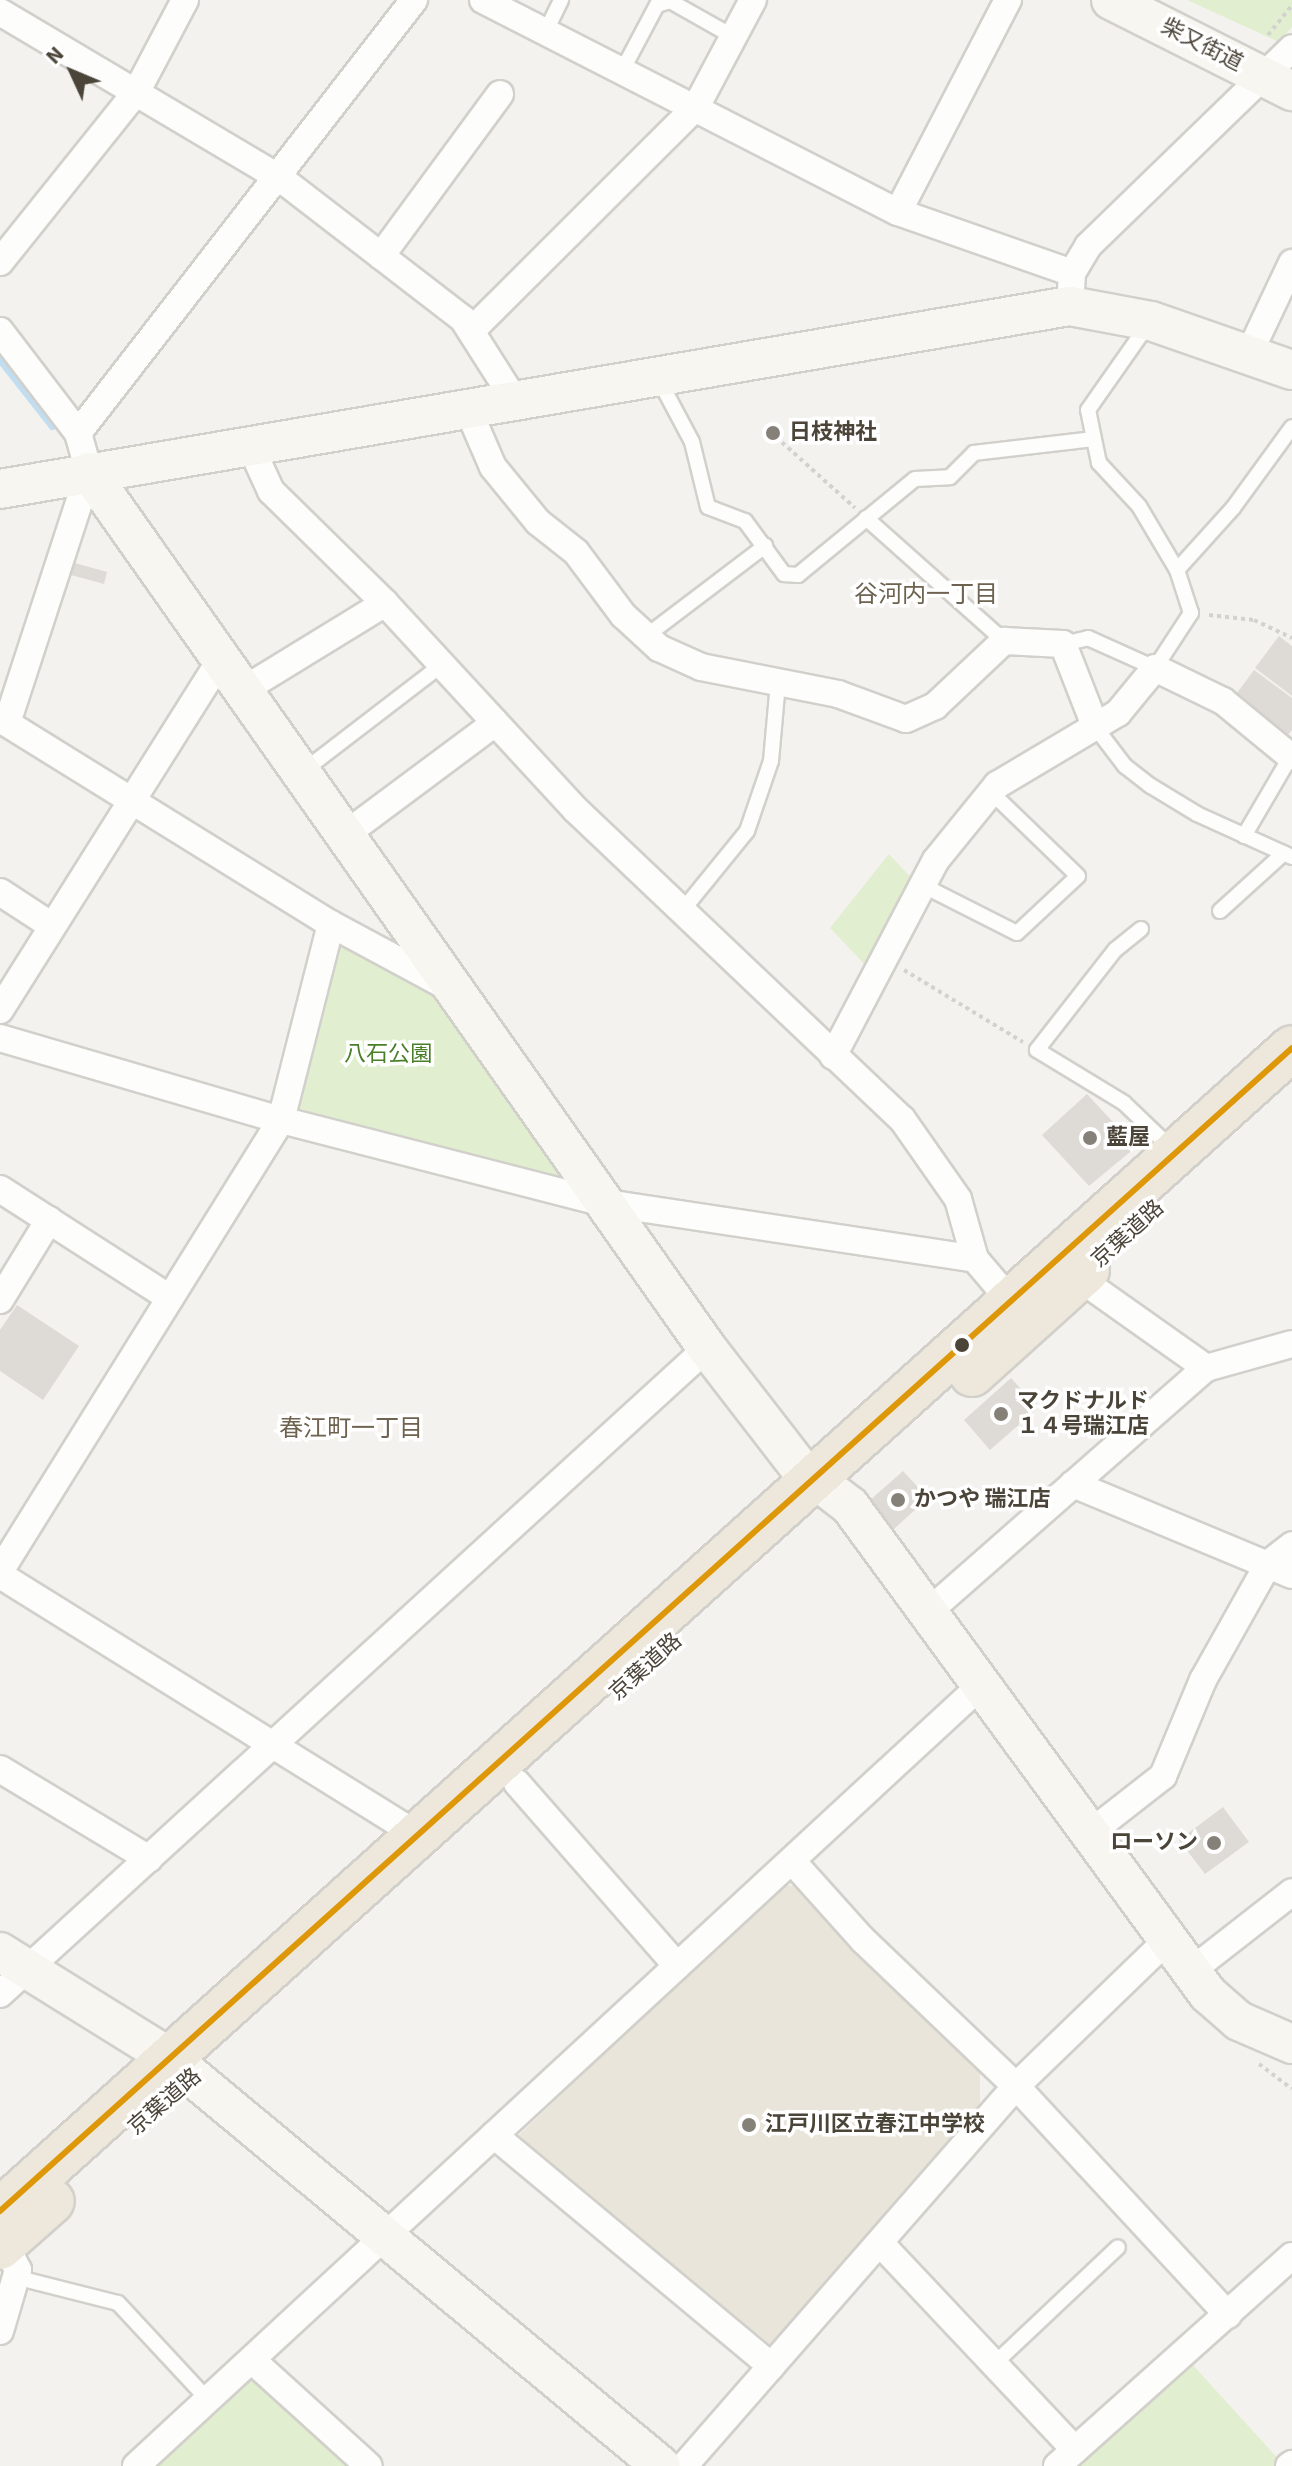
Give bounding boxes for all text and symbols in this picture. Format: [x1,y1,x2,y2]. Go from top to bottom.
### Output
street label: 柴又街道 [1157,13,1247,77]
north arrow [32,32,112,112]
text: N [38,39,71,72]
place label: 日枝神社 [789,420,877,446]
marker: 日枝神社 [764,424,782,442]
district label: 谷河内一丁目 [854,581,998,609]
park label: 八石公園 [344,1042,432,1068]
place label: 藍屋 [1106,1125,1150,1151]
marker: 藍屋 [1081,1129,1099,1147]
street label: 京葉道路 [1086,1195,1170,1273]
unlabelled marker [954,1337,970,1353]
place label: マクドナルド １４号瑞江店 [1017,1388,1149,1440]
marker: マクドナルド １４号瑞江店 [992,1405,1010,1423]
district label: 春江町一丁目 [279,1415,423,1443]
place label: かつや 瑞江店 [914,1487,1050,1513]
marker: かつや 瑞江店 [889,1491,907,1509]
street label: 京葉道路 [604,1628,688,1706]
place label: ローソン [1110,1830,1198,1856]
marker: ローソン [1205,1834,1223,1852]
street label: 京葉道路 [123,2063,207,2141]
place label: 江戸川区立春江中学校 [765,2112,985,2138]
marker: 江戸川区立春江中学校 [740,2116,758,2134]

